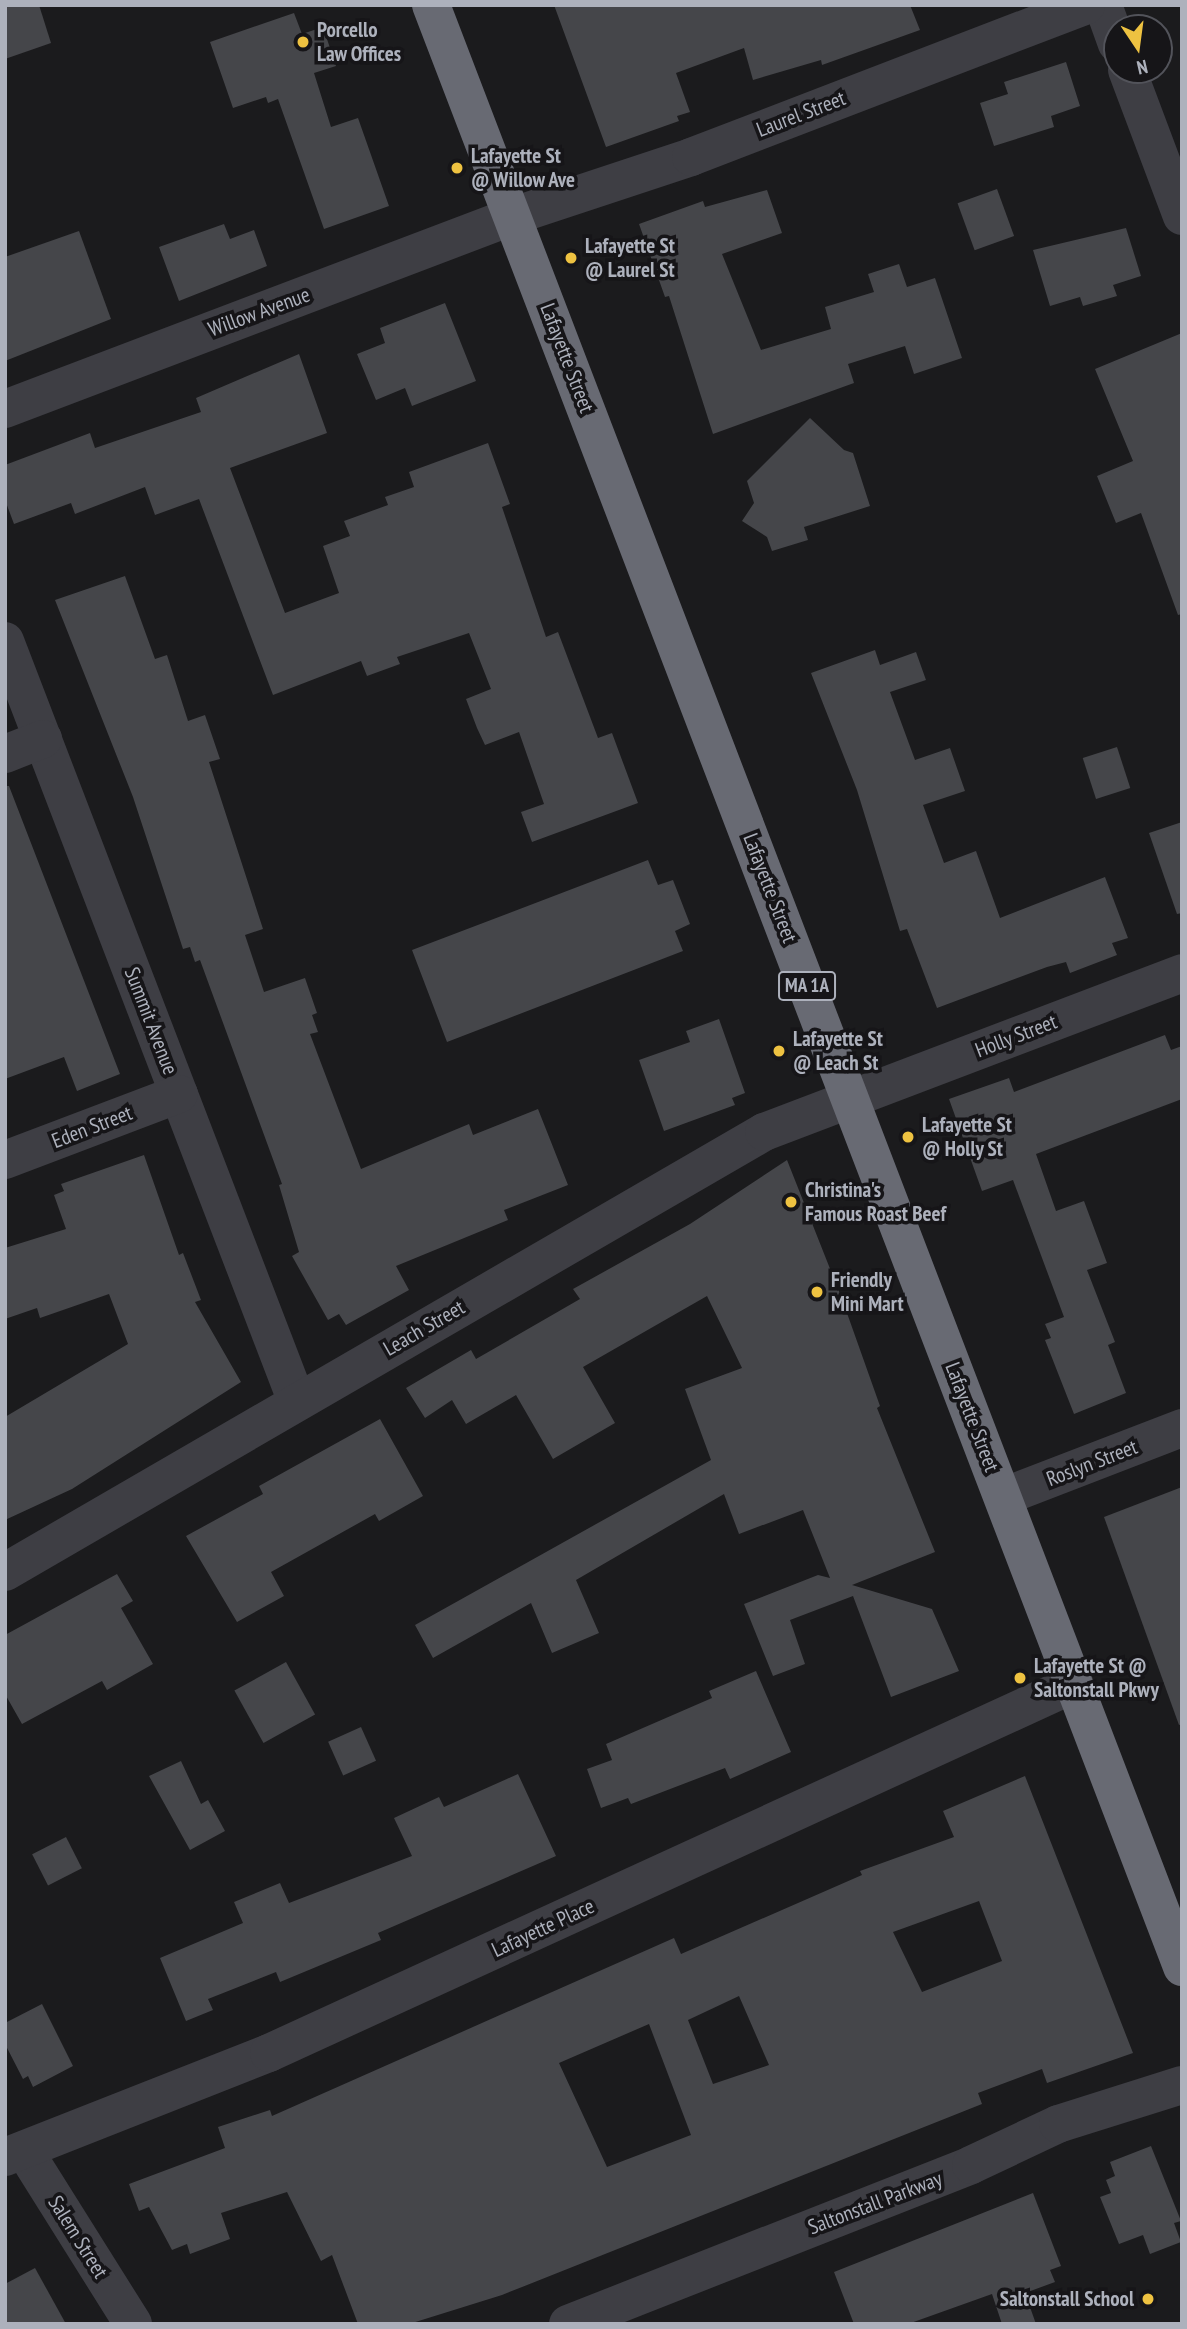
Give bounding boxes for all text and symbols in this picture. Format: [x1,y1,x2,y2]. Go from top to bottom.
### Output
north arrow [1103,14,1173,84]
place label: Porcello Law Offices [317,17,402,67]
marker: Porcello Law Offices [295,34,311,50]
text: N [1135,55,1150,80]
street label: Laurel Street [753,86,849,142]
place label: Lafayette St @ Willow Ave [471,143,577,193]
marker: Lafayette St @ Willow Ave [449,160,465,176]
place label: Lafayette St @ Laurel St [585,233,675,283]
marker: Lafayette St @ Laurel St [563,250,579,266]
street label: Willow Avenue [204,282,314,342]
street label: Lafayette Street [535,300,599,416]
street label: Lafayette Street [738,830,802,946]
street label: Summit Avenue [119,964,183,1078]
road number: MA 1A [777,970,837,1002]
street label: Holly Street [971,1009,1061,1063]
place label: Lafayette St @ Leach St [793,1026,883,1076]
marker: Lafayette St @ Leach St [771,1043,787,1059]
street label: Eden Street [48,1100,136,1154]
place label: Lafayette St @ Holly St [922,1112,1012,1162]
marker: Lafayette St @ Holly St [900,1129,916,1145]
place label: Christina's Famous Roast Beef [805,1177,946,1227]
marker: Christina's Famous Roast Beef [783,1194,799,1210]
place label: Friendly Mini Mart [831,1267,904,1317]
marker: Friendly Mini Mart [809,1284,825,1300]
street label: Leach Street [379,1295,469,1361]
street label: Lafayette Street [940,1359,1004,1475]
street label: Roslyn Street [1043,1434,1141,1492]
place label: Lafayette St @ Saltonstall Pkwy [1034,1653,1159,1703]
marker: Lafayette St @ Saltonstall Pkwy [1012,1670,1028,1686]
street label: Lafayette Place [488,1893,598,1963]
street label: Saltonstall Parkway [804,2166,946,2240]
street label: Salem Street [43,2191,113,2283]
place label: Saltonstall School [1000,2286,1134,2312]
marker: Saltonstall School [1140,2291,1156,2307]

